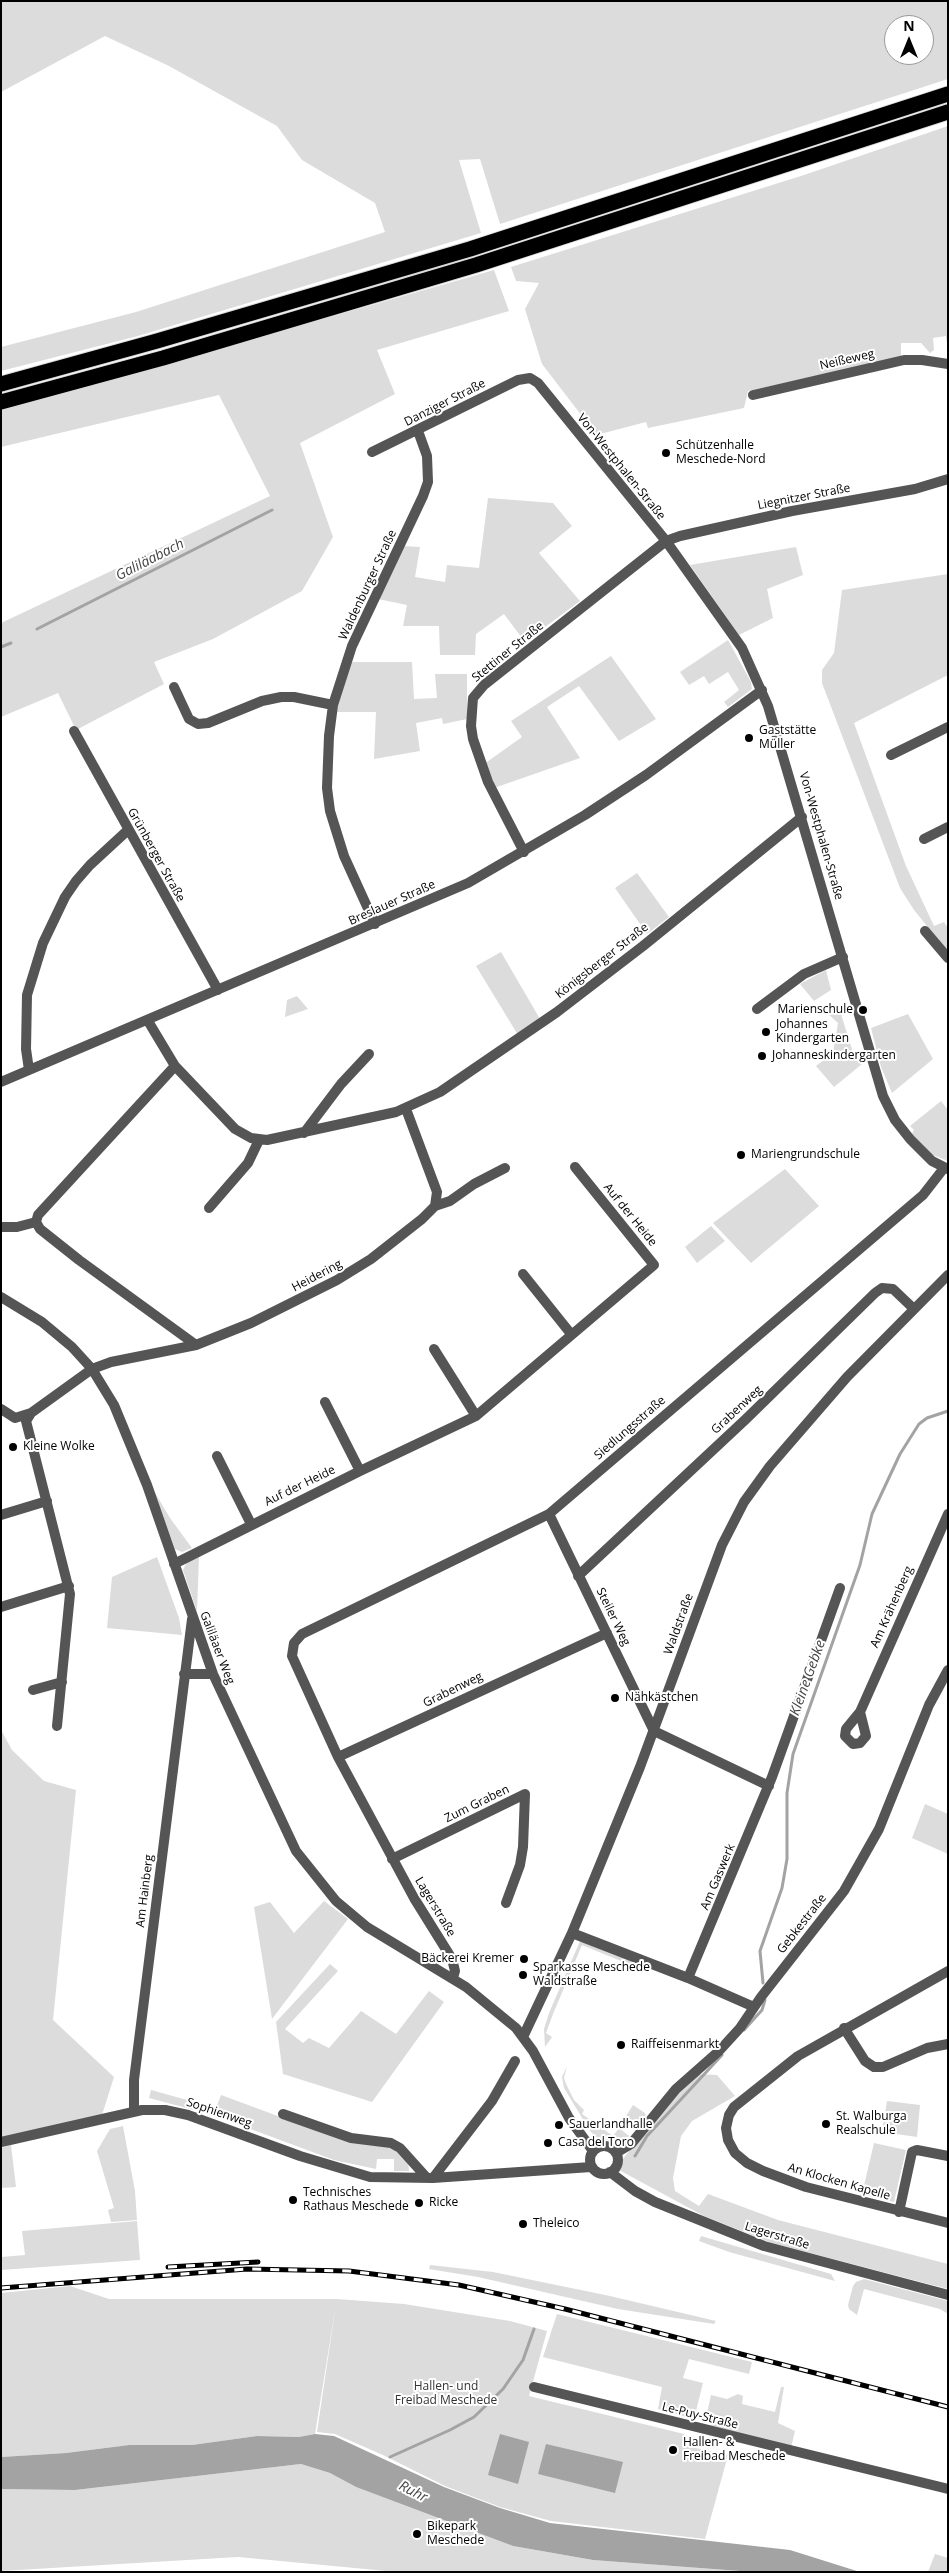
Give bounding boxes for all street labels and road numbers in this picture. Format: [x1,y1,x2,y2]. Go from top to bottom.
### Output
street label: Neißeweg [818,347,876,373]
street label: Danziger Straße [402,376,488,430]
street label: Von-Westphalen-Straße [574,411,668,523]
street label: Liegnitzer Straße [756,481,852,513]
street label: Waldenburger Straße [336,528,400,642]
street label: Stettiner Straße [469,619,547,685]
street label: Von-Westphalen-Straße [796,770,846,902]
street label: Grünberger Straße [124,805,188,905]
street label: Breslauer Straße [346,877,438,929]
street label: Königsberger Straße [553,920,651,1002]
street label: Auf der Heide [600,1181,660,1249]
street label: Heidering [290,1257,344,1295]
street label: Grabenweg [709,1383,765,1437]
street label: Siedlungsstraße [592,1393,668,1463]
street label: Auf der Heide [262,1463,338,1509]
street label: Am Krähenberg [868,1564,916,1650]
street label: Steiler Weg [593,1586,633,1648]
street label: Waldstraße [661,1592,697,1656]
street label: Galiläaer Weg [196,1610,238,1686]
street label: Grabenweg [421,1669,485,1711]
street label: Zum Graben [442,1782,512,1826]
street label: Am Gaswerk [698,1842,738,1912]
street label: Am Hainberg [133,1854,157,1928]
street label: Lagerstraße [412,1875,458,1939]
street label: Gebkestraße [774,1891,830,1957]
street label: Sophienweg [184,2095,254,2131]
street label: An Klocken Kapelle [786,2160,892,2204]
street label: Lagerstraße [743,2219,811,2253]
street label: Le-Puy-Straße [660,2400,740,2432]

